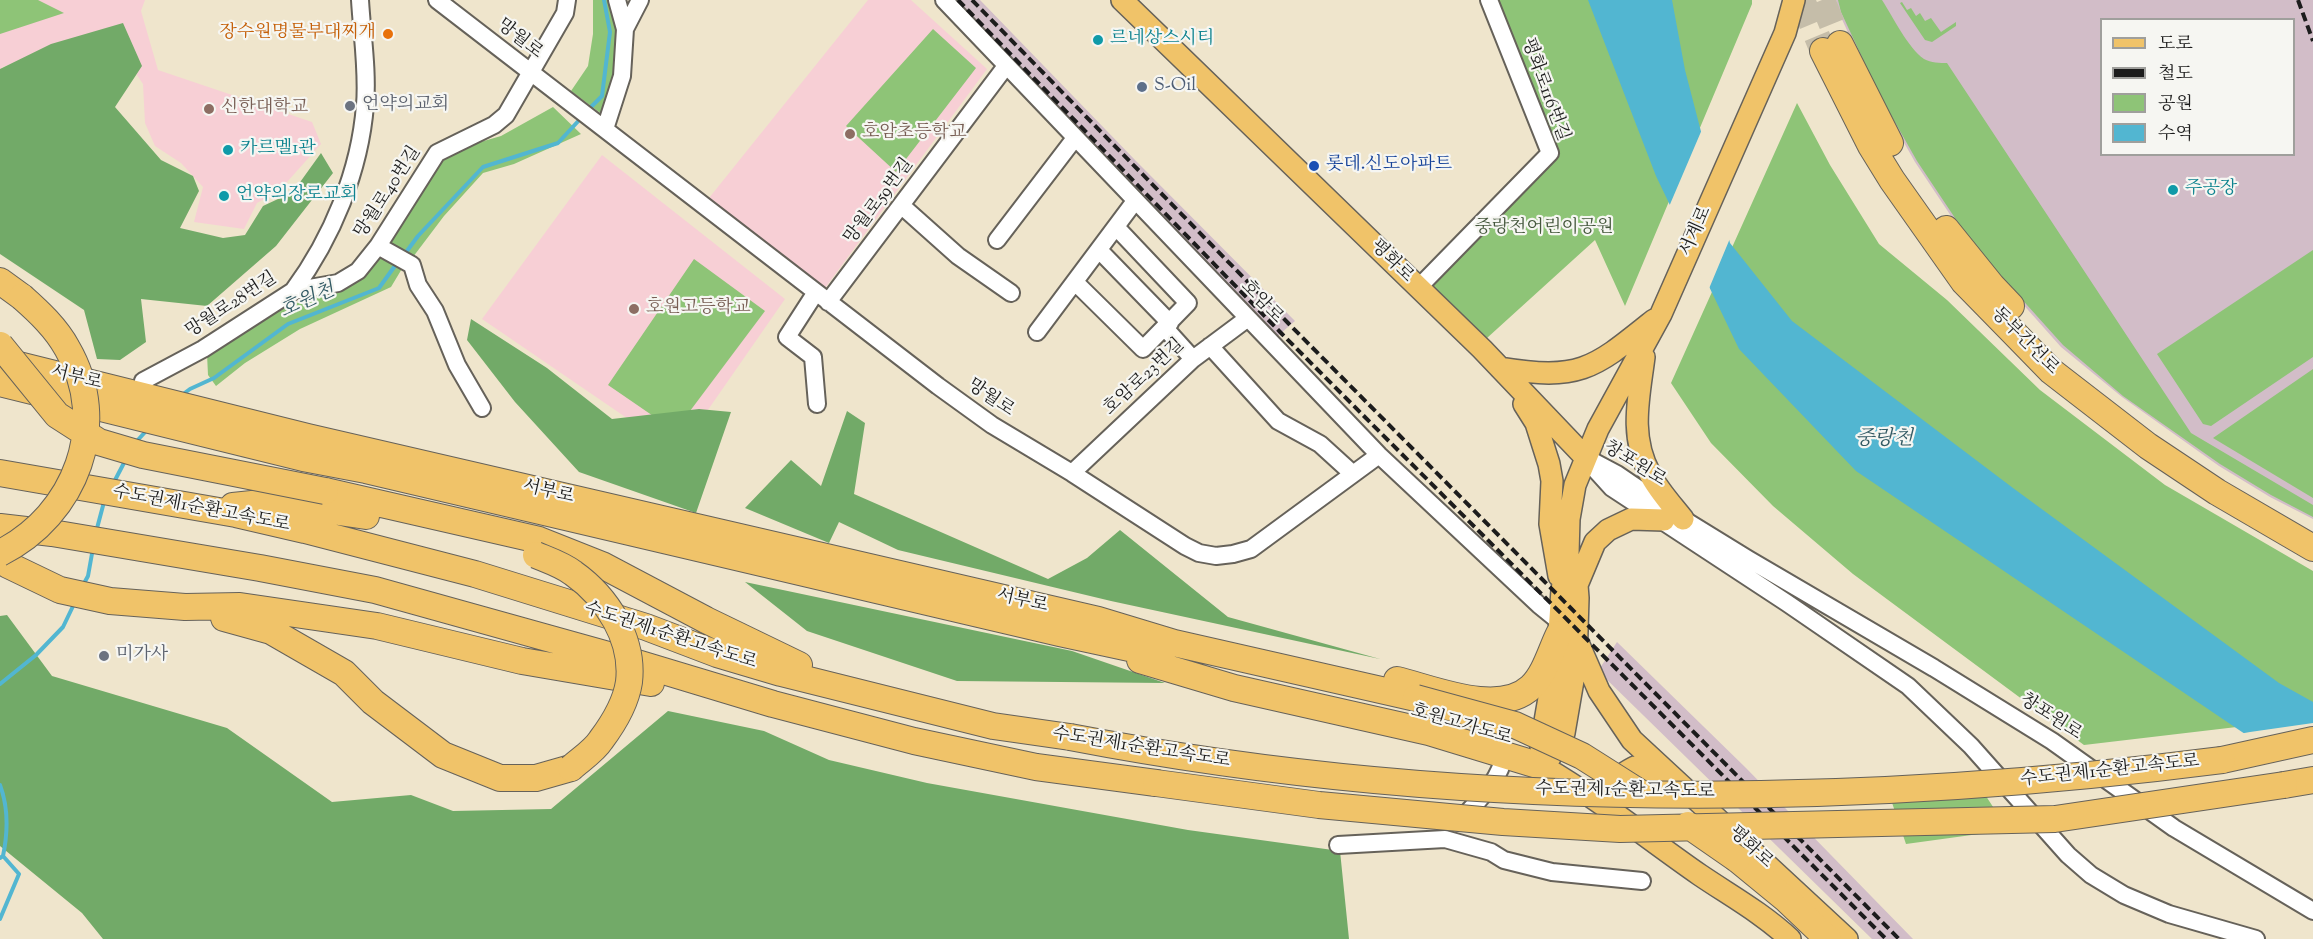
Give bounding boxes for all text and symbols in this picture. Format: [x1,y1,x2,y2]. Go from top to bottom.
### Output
street label: 망월로 [492,15,546,65]
legend [2100,18,2295,156]
place label: 장수원명물부대찌개 [220,23,376,45]
marker: 장수원명물부대찌개 [381,27,395,41]
place label: 르네상스시티 [1110,29,1214,51]
text: 도로 [2158,32,2193,58]
marker: 르네상스시티 [1091,33,1105,47]
street label: 평화로116번길 [1515,36,1573,144]
text: 철도 [2158,62,2193,88]
place label: S-Oil [1154,76,1196,98]
marker: S-Oil [1135,80,1149,94]
text: 공원 [2158,92,2193,118]
place label: 언약의교회 [362,95,449,117]
place label: 신한대학교 [221,98,308,120]
marker: 언약의교회 [343,99,357,113]
marker: 신한대학교 [202,102,216,116]
text: 수역 [2158,122,2193,148]
place label: 호암초등학교 [862,123,966,145]
marker: 호암초등학교 [843,127,857,141]
place label: 카르멜1관 [240,139,316,161]
marker: 카르멜1관 [221,143,235,157]
street label: 망월로40번길 [351,143,427,243]
street label: 망월로59번길 [841,155,919,249]
place label: 롯데.신도아파트 [1326,155,1452,177]
marker: 롯데.신도아파트 [1307,159,1321,173]
place label: 주공장 [2185,179,2237,201]
marker: 주공장 [2166,183,2180,197]
place label: 언약의장로교회 [236,185,358,207]
marker: 언약의장로교회 [217,189,231,203]
street label: 서계로 [1677,204,1717,260]
park label: 중랑천어린이공원 [1474,218,1614,240]
street label: 평화로 [1365,236,1417,288]
street label: 망월로28번길 [182,269,282,343]
street label: 호암로 [1235,277,1287,329]
water label: 호원천 [277,279,339,325]
place label: 호원고등학교 [646,298,750,320]
marker: 호원고등학교 [627,302,641,316]
street label: 동부간선로 [1986,304,2062,380]
street label: 호암로23번길 [1100,335,1190,421]
street label: 서부로 [48,362,104,396]
street label: 망월로 [962,375,1018,423]
water label: 중랑천 [1855,429,1913,453]
street label: 창포원로 [1599,437,1669,493]
street label: 서부로 [520,477,576,509]
street label: 수도권제1순환고속도로 [111,482,291,538]
street label: 서부로 [994,586,1050,618]
street label: 수도권제1순환고속도로 [581,599,759,675]
place label: 미가사 [116,645,168,667]
marker: 미가사 [97,649,111,663]
street label: 창포원로 [2015,690,2085,746]
street label: 호원고가도로 [1408,701,1514,751]
street label: 수도권제1순환고속도로 [1050,724,1232,774]
street label: 수도권제1순환고속도로 [2019,752,2201,792]
street label: 수도권제1순환고속도로 [1535,780,1715,804]
street label: 평화로 [1724,822,1776,874]

